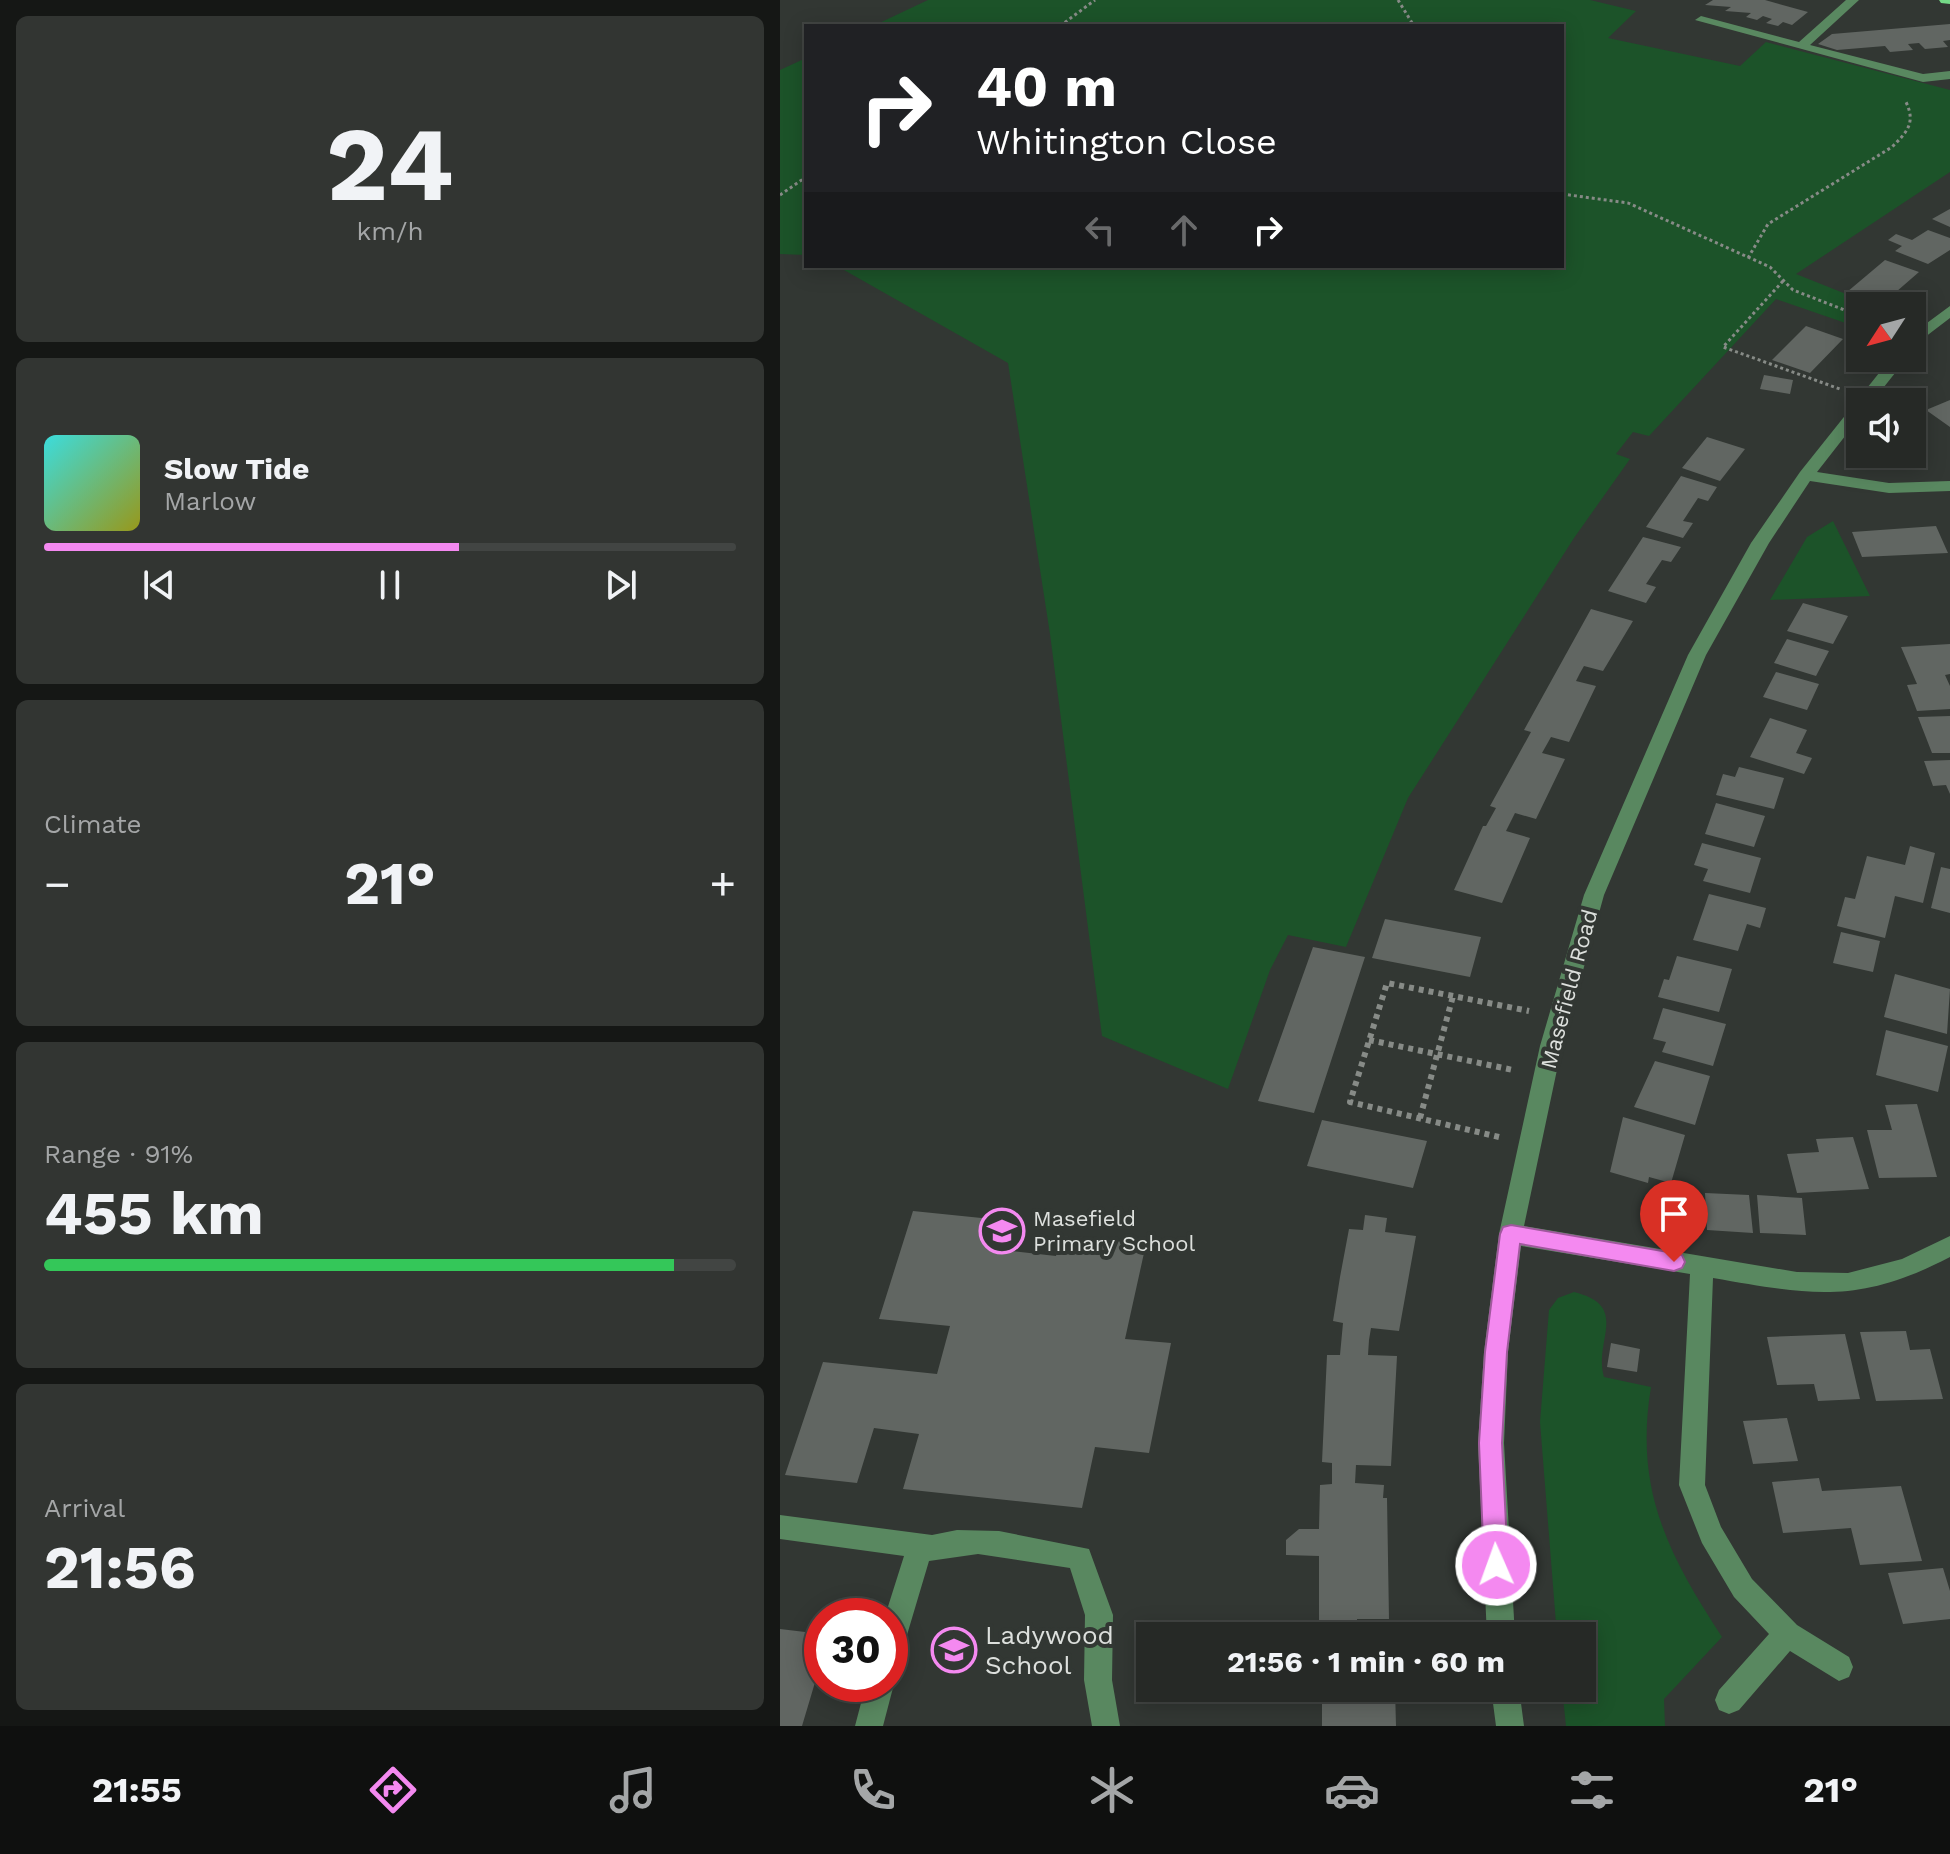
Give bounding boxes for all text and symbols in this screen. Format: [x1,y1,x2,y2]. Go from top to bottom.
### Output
text: 40 m [976,54,1117,120]
icon: right [844,56,948,160]
text: 24 [326,103,454,225]
text: Whitington Close [976,121,1277,163]
icon: left [1078,208,1122,252]
icon: ahead [1162,208,1206,252]
icon: right [1246,208,1290,252]
text: km/h [357,216,423,246]
north arrow [1846,292,1926,372]
map controls [1846,292,1926,468]
button: sound [1846,388,1926,468]
text: Slow Tide [164,451,309,486]
text: Marlow [164,486,256,516]
icon: previous [137,563,181,607]
icon: pause [368,563,412,607]
icon: next [599,563,643,607]
text: Climate [44,809,142,839]
text: 21° [344,848,436,919]
text: − [44,858,71,910]
text: + [709,858,736,910]
street label: Masefield Road [1536,906,1602,1072]
text: Range · 91% [44,1139,193,1169]
text: 455 km [44,1178,264,1249]
pin [1640,1180,1708,1262]
icon: arrive [1652,1192,1696,1236]
place label: Masefield Primary School [1033,1206,1195,1256]
school or university icon: Masefield Primary School [978,1207,1026,1255]
text: Arrival [44,1493,125,1523]
position arrow [1454,1523,1538,1607]
text: 21:56 [44,1532,196,1603]
speed limit sign: 30 [804,1598,908,1702]
place label: Ladywood School [985,1620,1114,1680]
school or university icon: Ladywood School [930,1626,978,1674]
text: 21:56 · 1 min · 60 m [1227,1644,1505,1679]
icon: directions [365,1762,421,1818]
icon: music [605,1762,661,1818]
icon: phone [845,1762,901,1818]
icon: climate [1084,1762,1140,1818]
icon: car [1324,1762,1380,1818]
icon: filters [1564,1762,1620,1818]
text: 21:55 [92,1769,182,1811]
text: 21° [1803,1769,1858,1811]

